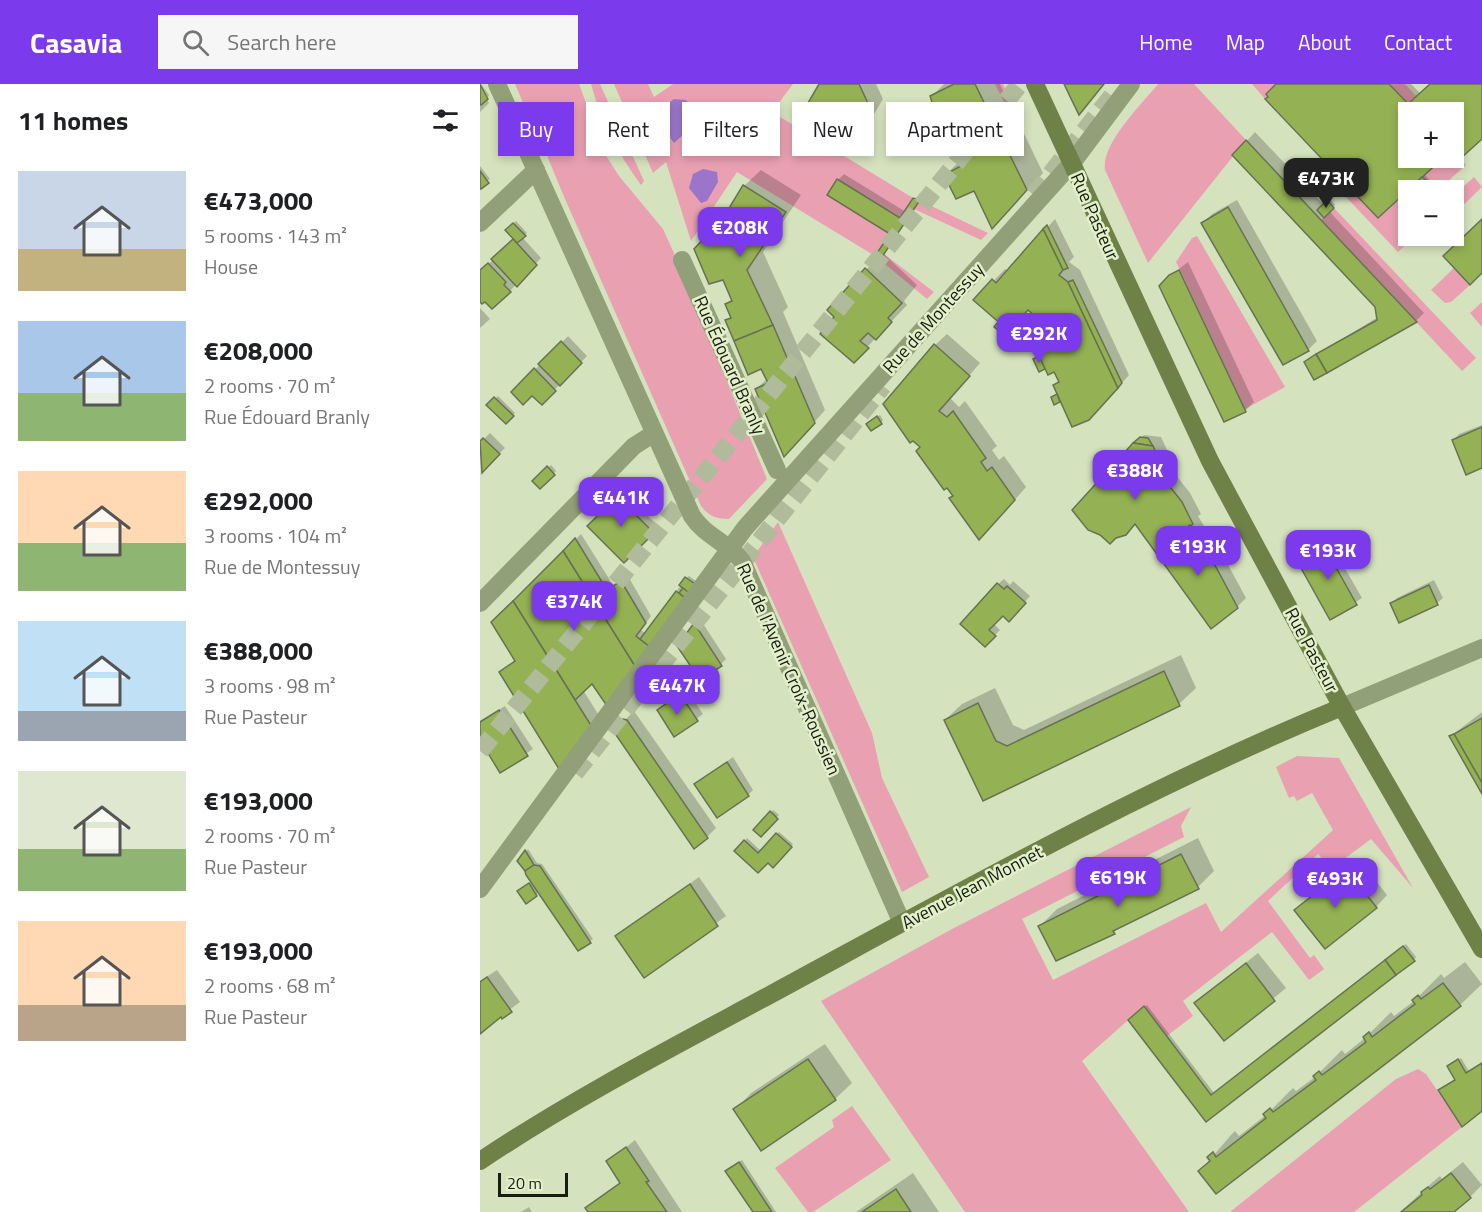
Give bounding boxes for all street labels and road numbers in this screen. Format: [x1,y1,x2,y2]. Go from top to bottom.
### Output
street label: Rue Pasteur [1064,168,1126,264]
street label: Rue de Montessuy [876,256,990,379]
street label: Rue Édouard Branly [687,291,773,439]
street label: Rue de l'Avenir Croix-Roussien [730,559,848,779]
street label: Rue Pasteur [1278,603,1346,697]
street label: Avenue Jean Monnet [897,838,1048,936]

